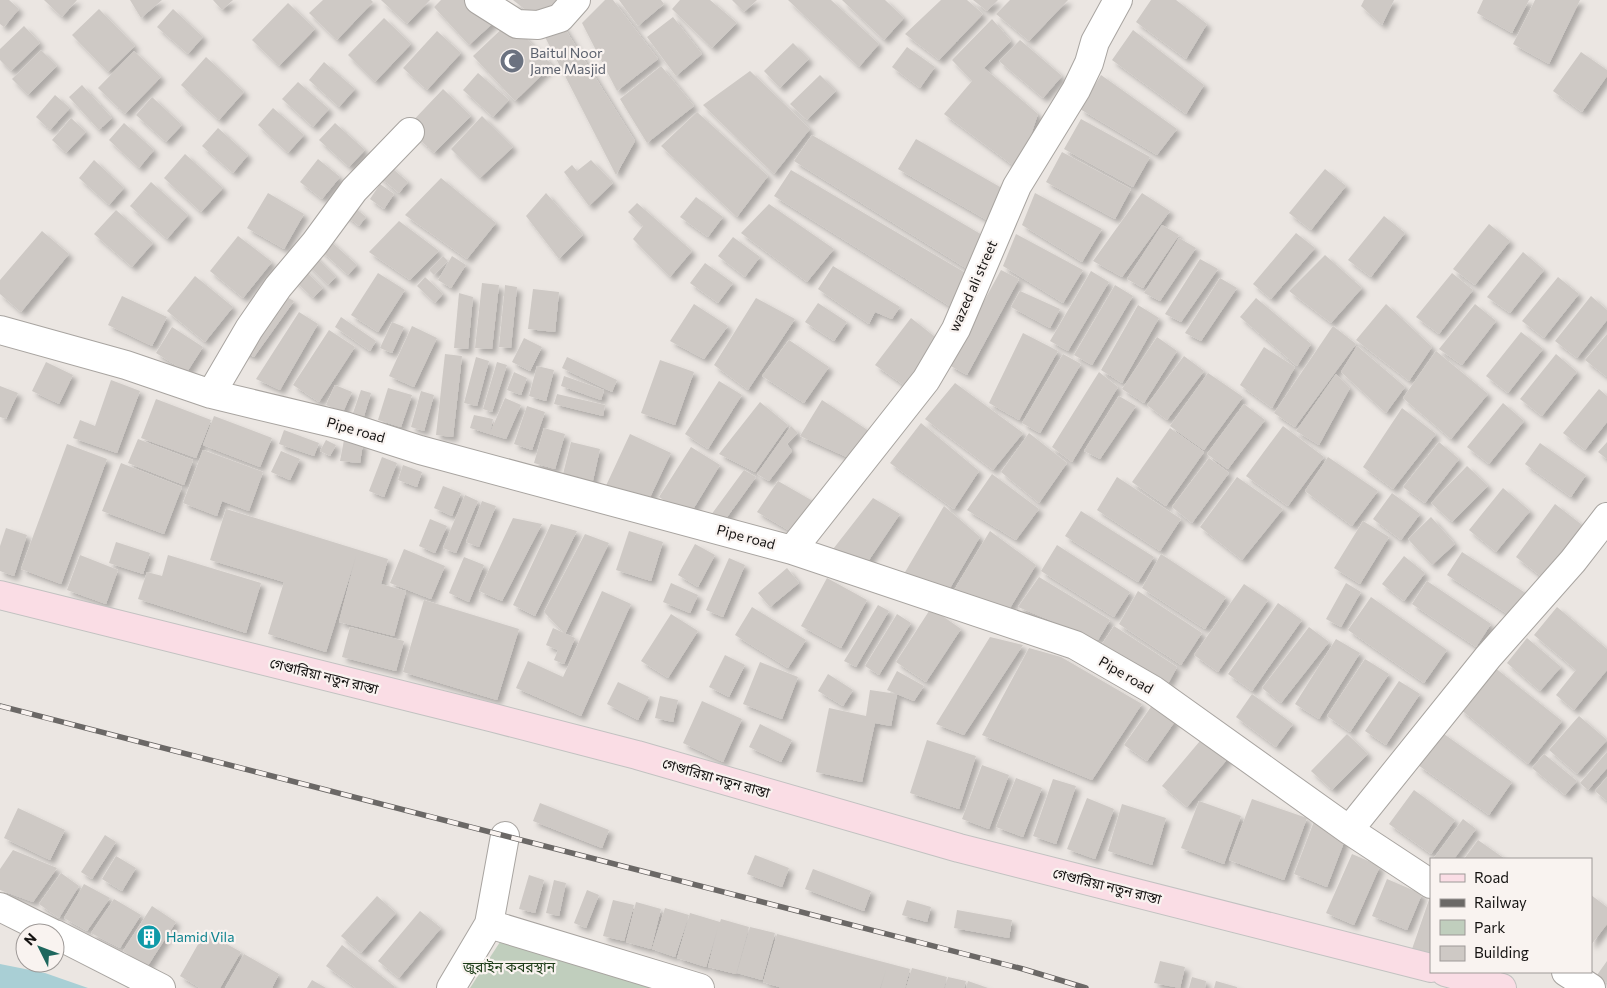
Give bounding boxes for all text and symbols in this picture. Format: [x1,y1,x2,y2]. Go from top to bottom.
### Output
place label: Baitul Noor Jame Masjid [530,44,606,77]
mosque icon: Baitul Noor Jame Masjid [499,48,525,74]
street label: wazed ali street [945,237,1000,334]
street label: Pipe road [325,413,387,446]
street label: Pipe road [715,521,777,552]
street label: Pipe road [1096,652,1156,697]
street label: গেণ্ডারিয়া নতুন রাস্তা [268,654,380,698]
street label: গেণ্ডারিয়া নতুন রাস্তা [660,754,772,802]
legend [1430,858,1592,973]
street label: গেণ্ডারিয়া নতুন রাস্তা [1051,864,1163,908]
text: Road [1474,868,1509,886]
text: Railway [1474,893,1527,911]
text: Park [1474,918,1505,936]
north arrow [15,923,65,973]
building icon: Hamid Vila [136,924,162,950]
place label: Hamid Vila [166,928,234,945]
text: N [20,929,40,949]
text: Building [1474,943,1529,961]
park label: জুরাইন কবরস্থান [462,958,556,975]

